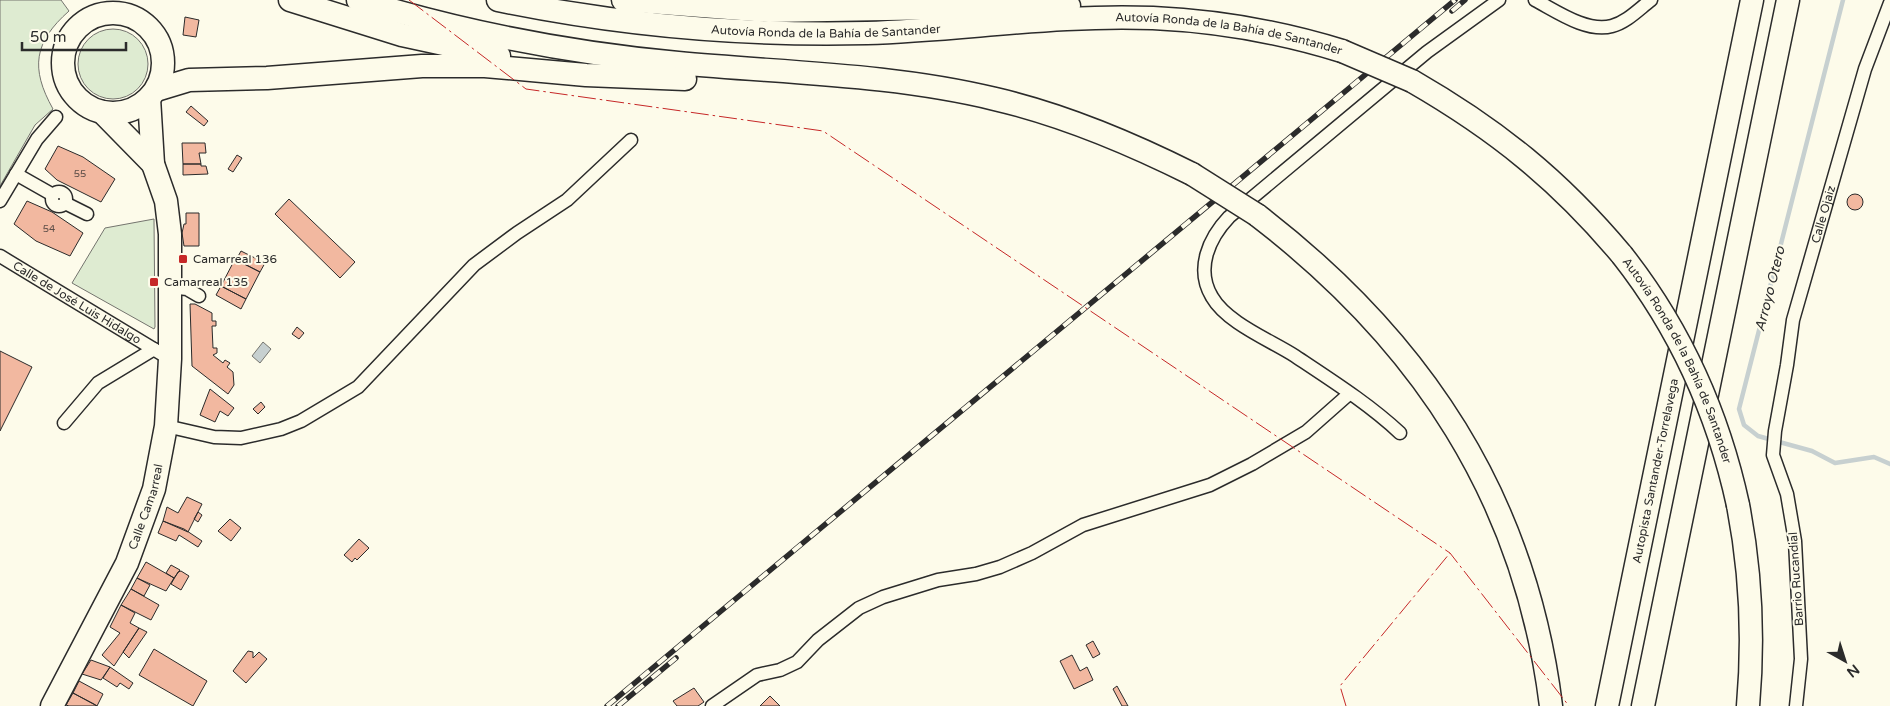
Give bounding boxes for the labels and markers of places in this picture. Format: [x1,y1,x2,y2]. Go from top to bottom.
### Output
place label: Camarreal 136 [193,252,277,266]
marker: Camarreal 136 [177,253,189,265]
place label: Camarreal 135 [164,275,248,289]
marker: Camarreal 135 [148,276,160,288]

